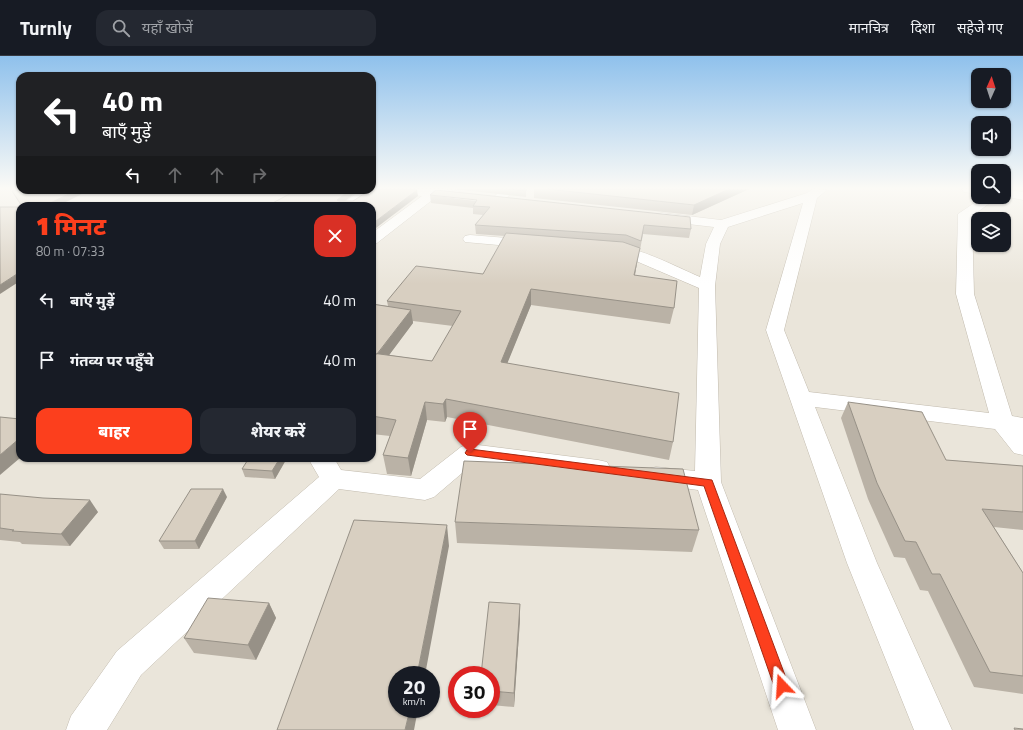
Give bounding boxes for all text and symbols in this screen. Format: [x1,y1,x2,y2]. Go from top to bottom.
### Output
search box [96,10,376,46]
text: Turnly [20,13,72,42]
text: यहाँ खोजें [142,16,193,39]
icon: search [110,17,132,39]
text: मानचित्र [849,17,889,38]
text: दिशा [911,17,935,38]
text: सहेजे गए [957,17,1003,38]
north arrow [971,68,1011,108]
map controls [971,68,1011,252]
text: 40 m [102,79,163,122]
icon: left [36,88,88,140]
button: sound [971,116,1011,156]
text: बाएँ मुड़ें [102,118,151,145]
icon: left [122,164,144,186]
icon: ahead [164,164,186,186]
icon: ahead [206,164,228,186]
icon: right [248,164,270,186]
button: search [971,164,1011,204]
text: 1 मिनट [36,208,106,244]
button: layers [971,212,1011,252]
button: close [314,215,356,257]
text: 80 m · 07:33 [36,241,105,261]
icon: left [36,289,58,311]
text: बाएँ मुड़ें [70,289,114,312]
text: 40 m [323,289,356,312]
icon: arrive [36,349,58,371]
text: गंतव्य पर पहुँचे [70,349,154,372]
text: 40 m [323,349,356,372]
button: बाहर [36,408,192,454]
button: शेयर करें [200,408,356,454]
pin [453,412,487,453]
icon: arrive [459,418,481,440]
position arrow [761,665,803,707]
speed limit sign: 30 [448,666,500,718]
text: 20 [403,671,425,702]
text: km/h [403,694,425,709]

